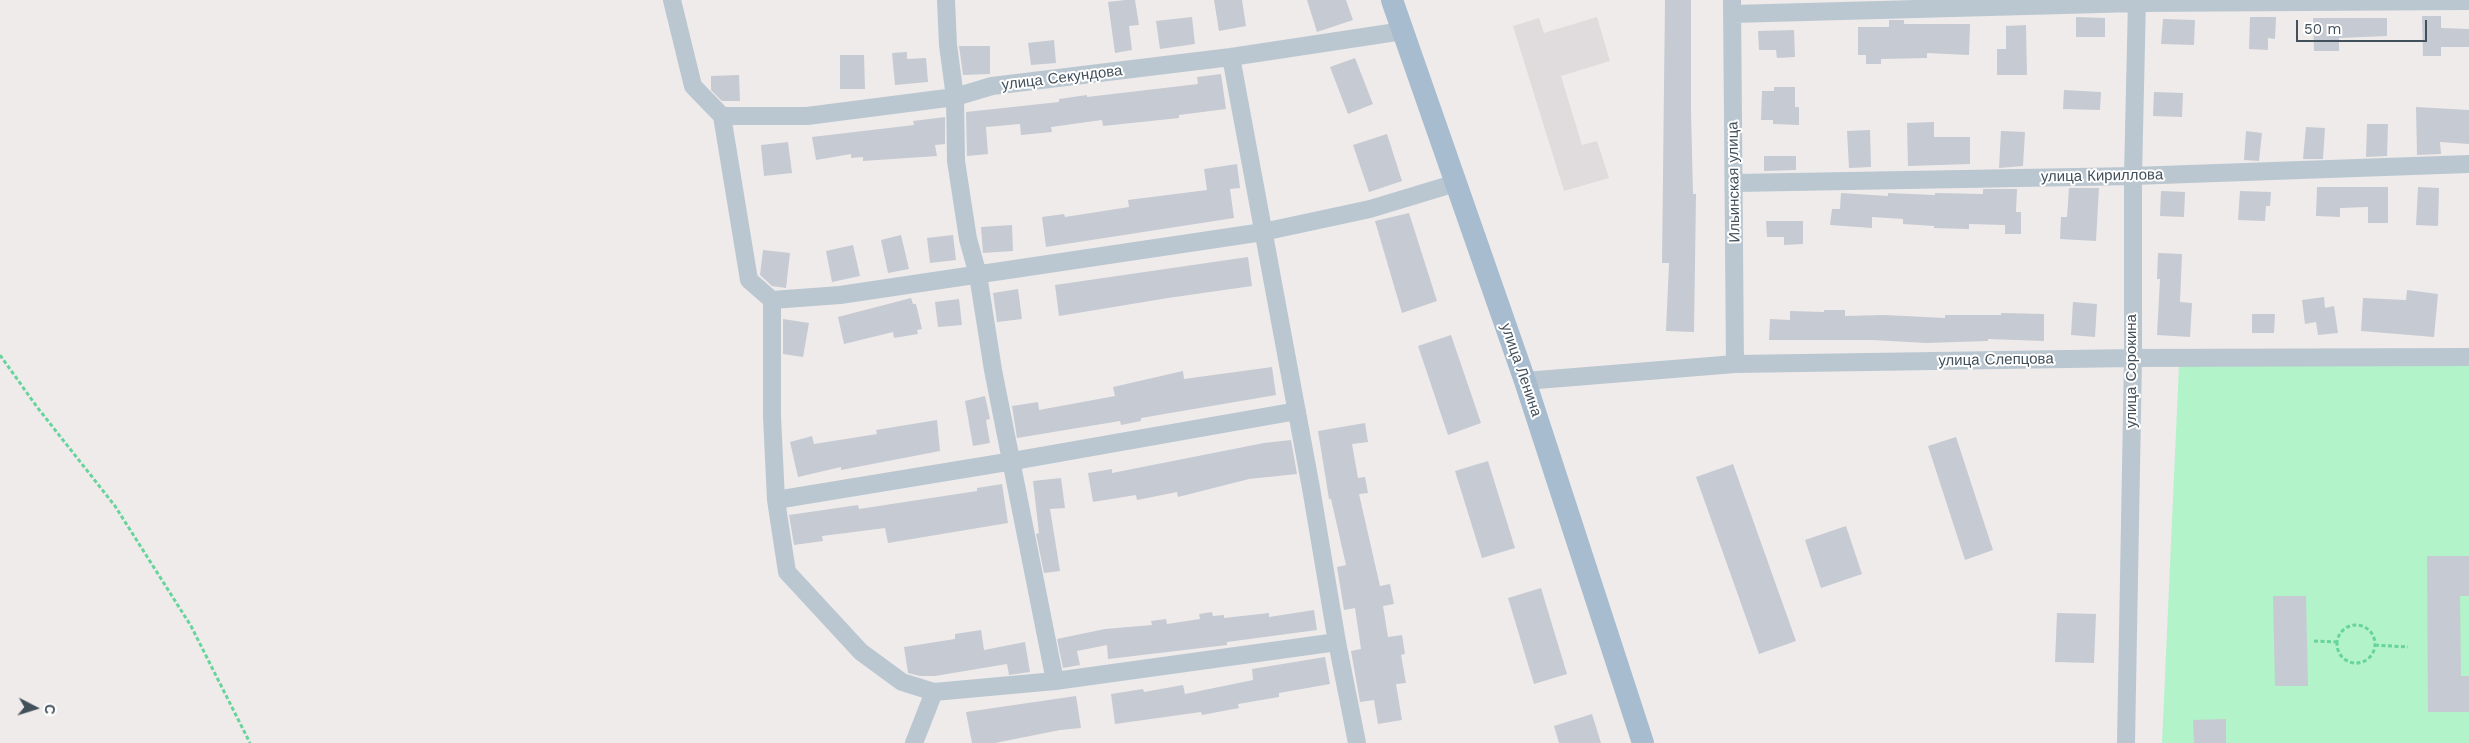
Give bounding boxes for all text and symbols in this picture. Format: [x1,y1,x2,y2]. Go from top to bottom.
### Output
scale bar [2299,10,2430,42]
text: 50 m [2304,20,2341,38]
street label: улица Секундова [1001,62,1123,94]
street label: Ильинская улица [1724,121,1744,243]
street label: улица Кириллова [2041,166,2163,186]
street label: улица Сорокина [2123,314,2141,428]
street label: улица Ленина [1497,321,1545,419]
street label: улица Слепцова [1938,350,2054,370]
north arrow [10,683,60,733]
text: С [42,704,58,715]

